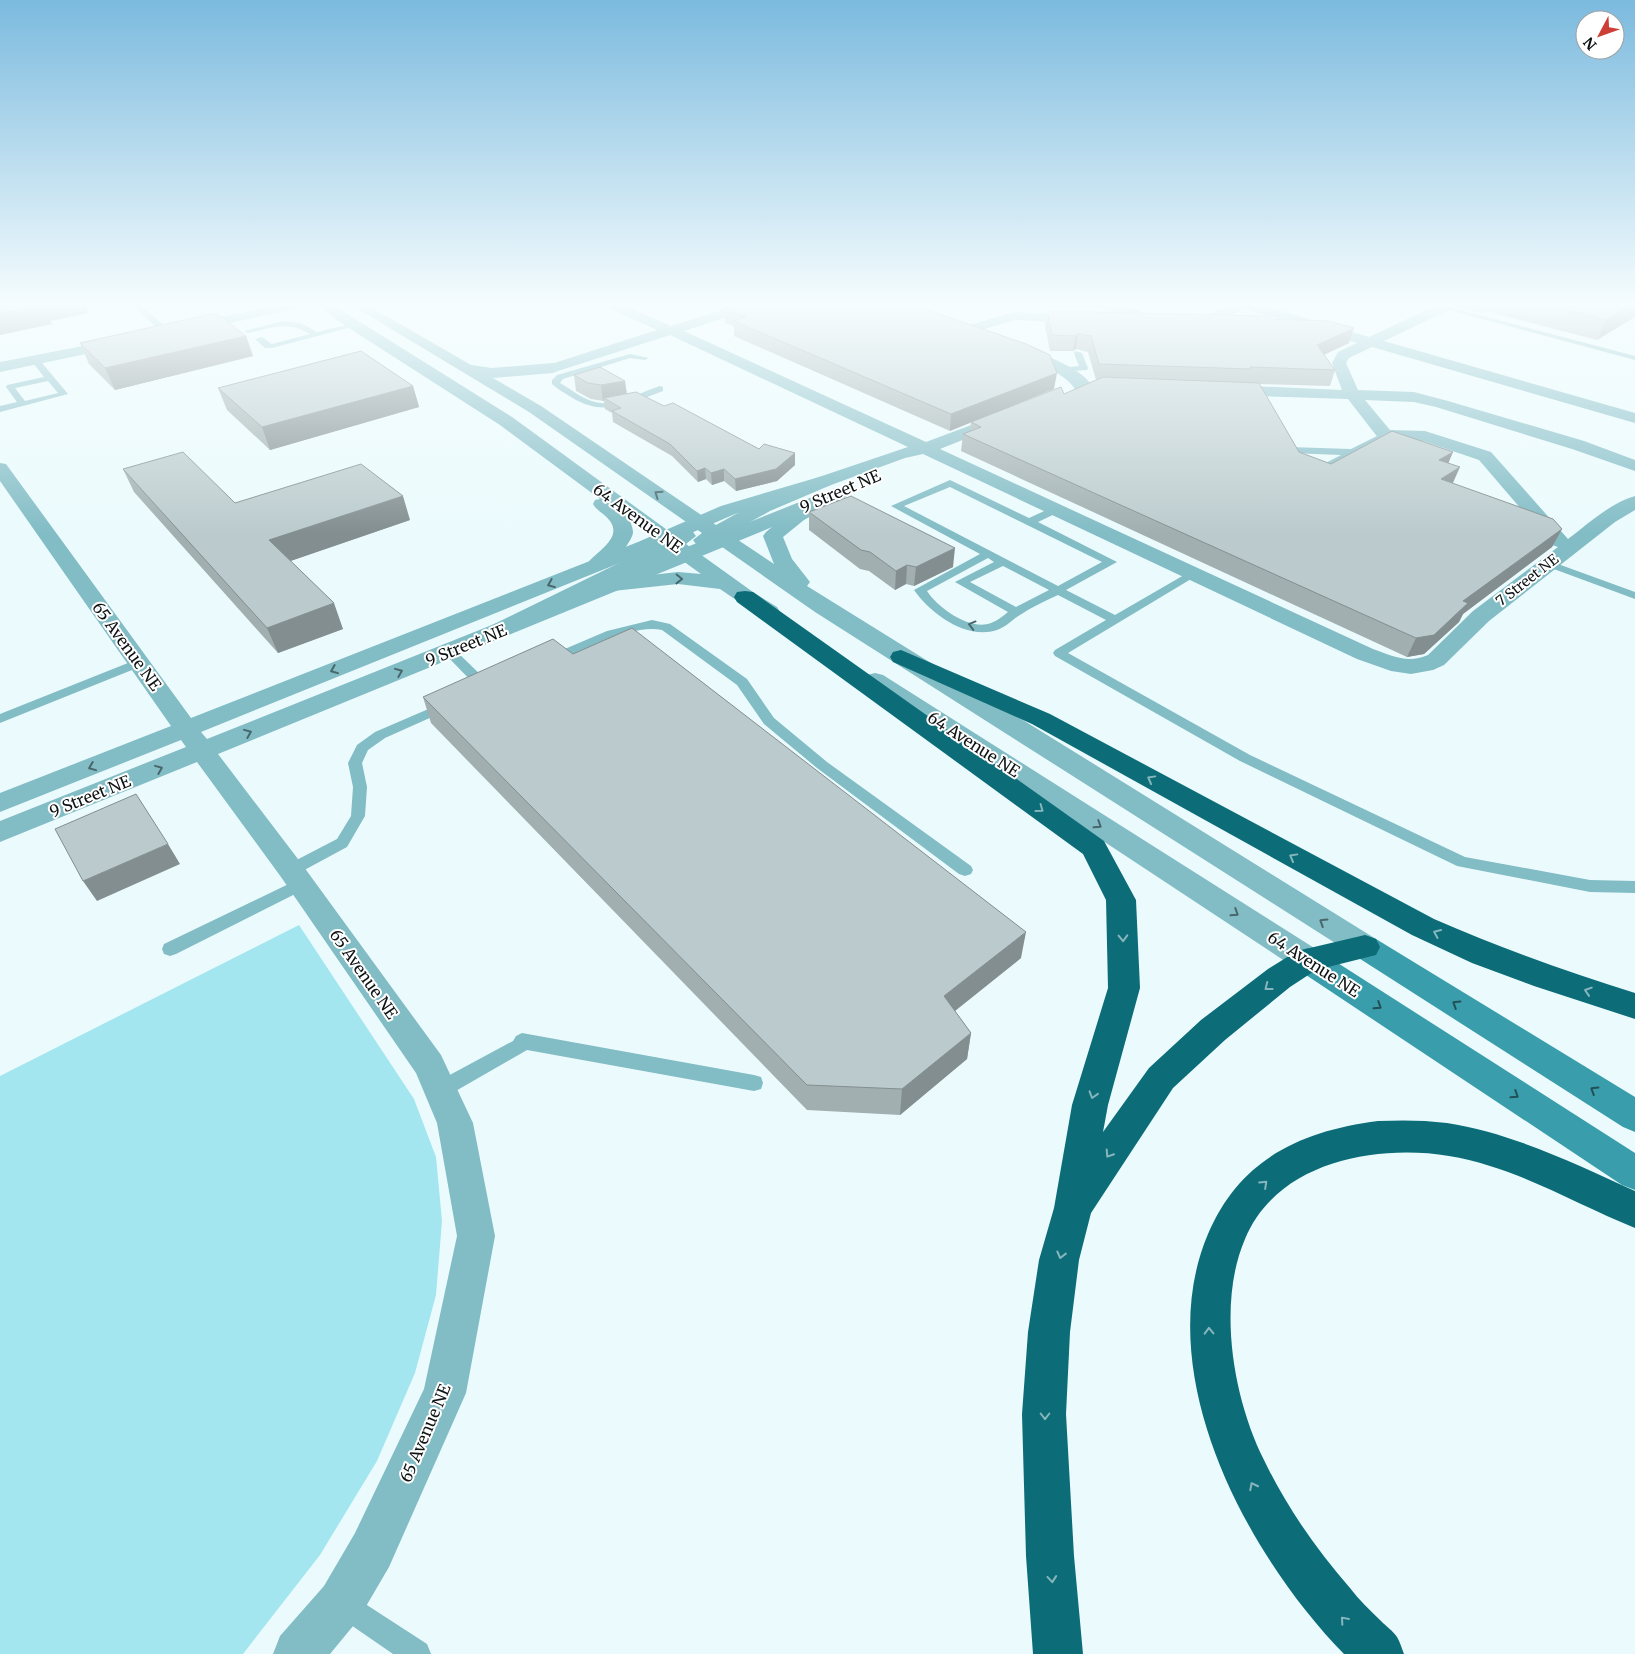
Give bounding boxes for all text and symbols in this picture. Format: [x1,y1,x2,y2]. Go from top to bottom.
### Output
north arrow [1575,10,1625,60]
text: N [1580,33,1601,54]
street label: 9 Street NE [797,465,884,517]
street label: 64 Avenue NE [589,479,687,558]
one-way arrow [655,491,664,500]
street label: 7 Street NE [1492,550,1562,610]
one-way arrow [675,573,683,584]
one-way arrow [547,577,556,588]
street label: 65 Avenue NE [88,598,166,695]
street label: 9 Street NE [423,619,510,670]
one-way arrow [969,621,977,631]
one-way arrow [330,664,339,674]
one-way arrow [394,668,402,678]
street label: 64 Avenue NE [924,707,1025,782]
one-way arrow [243,729,252,739]
one-way arrow [88,761,97,771]
one-way arrow [154,764,163,775]
street label: 9 Street NE [47,770,134,821]
one-way arrow [1147,776,1156,786]
one-way arrow [1034,803,1044,812]
one-way arrow [1093,818,1102,828]
one-way arrow [1289,854,1298,864]
one-way arrow [1229,906,1238,916]
one-way arrow [1320,918,1329,928]
street label: 65 Avenue NE [326,925,403,1023]
street label: 64 Avenue NE [1264,927,1365,1002]
one-way arrow [1433,929,1442,939]
one-way arrow [1117,934,1128,942]
one-way arrow [1264,981,1274,990]
one-way arrow [1585,987,1593,997]
one-way arrow [1373,1000,1382,1009]
one-way arrow [1452,1001,1461,1011]
one-way arrow [1590,1087,1599,1097]
one-way arrow [1509,1088,1518,1098]
one-way arrow [1088,1091,1098,1099]
one-way arrow [1106,1148,1115,1157]
one-way arrow [1258,1181,1267,1190]
one-way arrow [1056,1251,1067,1260]
one-way arrow [1204,1327,1214,1334]
street label: 65 Avenue NE [395,1380,455,1485]
one-way arrow [1040,1413,1050,1421]
one-way arrow [1249,1482,1259,1491]
one-way arrow [1046,1575,1057,1583]
one-way arrow [1341,1616,1350,1625]

